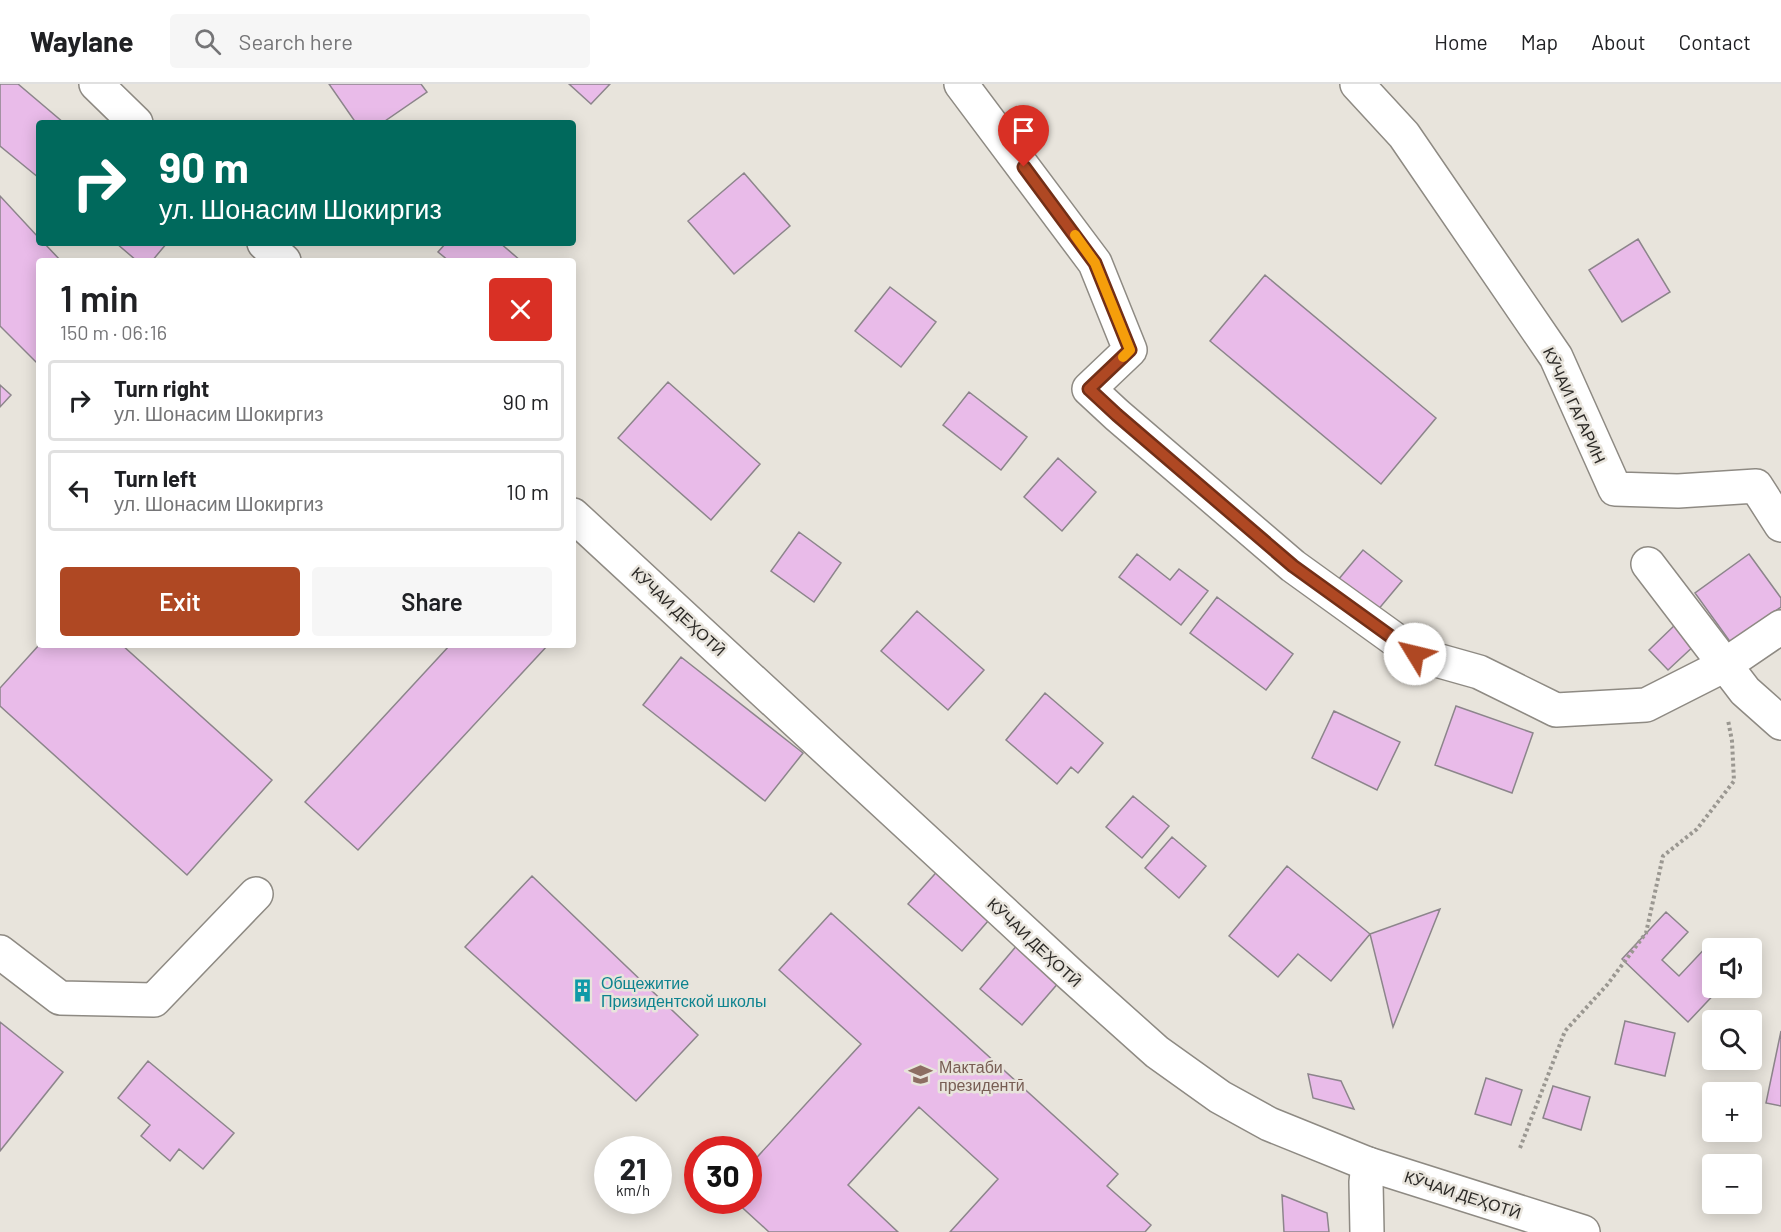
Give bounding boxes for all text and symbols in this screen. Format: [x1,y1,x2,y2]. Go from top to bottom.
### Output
search box [170,14,590,68]
text: Waylane [30,24,134,58]
icon: search [191,25,224,58]
text: Search here [239,28,353,54]
text: Home [1434,29,1488,54]
text: Map [1521,29,1558,54]
text: About [1591,29,1646,54]
text: Contact [1679,29,1751,54]
pin [998,105,1049,167]
icon: arrive [1007,114,1040,147]
text: 90 m [159,141,249,191]
icon: right [60,144,138,222]
text: ул. Шонасим Шокиргиз [159,192,442,224]
text: 1 min [60,276,139,319]
button: close [489,278,552,341]
text: 150 m · 06:16 [60,320,167,344]
street label: КӮЧАИ ГАГАРИН [1540,344,1610,466]
text: Turn right [114,375,209,401]
icon: right [63,384,96,417]
text: 90 m [503,388,549,414]
text: ул. Шонасим Шокиргиз [114,401,323,425]
text: Turn left [114,465,197,491]
icon: left [63,474,96,507]
text: 10 m [506,478,549,504]
text: ул. Шонасим Шокиргиз [114,491,323,515]
street label: КӮЧАИ ДЕҲОТӢ [628,563,730,659]
button: Exit [60,567,300,636]
button: Share [312,567,552,636]
position arrow [1383,622,1447,686]
street label: КӮЧАИ ДЕҲОТӢ [984,894,1086,990]
map controls [1702,938,1762,1214]
button: sound [1702,938,1762,998]
place label: Общежитие Призидентской школы [601,973,766,1010]
building icon: Общежитие Призидентской школы [570,978,596,1004]
button: search [1702,1010,1762,1070]
place label: Мактаби президентӣ [939,1057,1025,1094]
school or university icon: Мактаби президентӣ [908,1062,934,1088]
button: + [1702,1082,1762,1142]
speed limit sign: 30 [684,1136,762,1214]
text: 21 [619,1150,647,1186]
button: − [1702,1154,1762,1214]
street label: КӮЧАИ ДЕҲОТӢ [1402,1166,1524,1222]
text: km/h [616,1181,650,1199]

